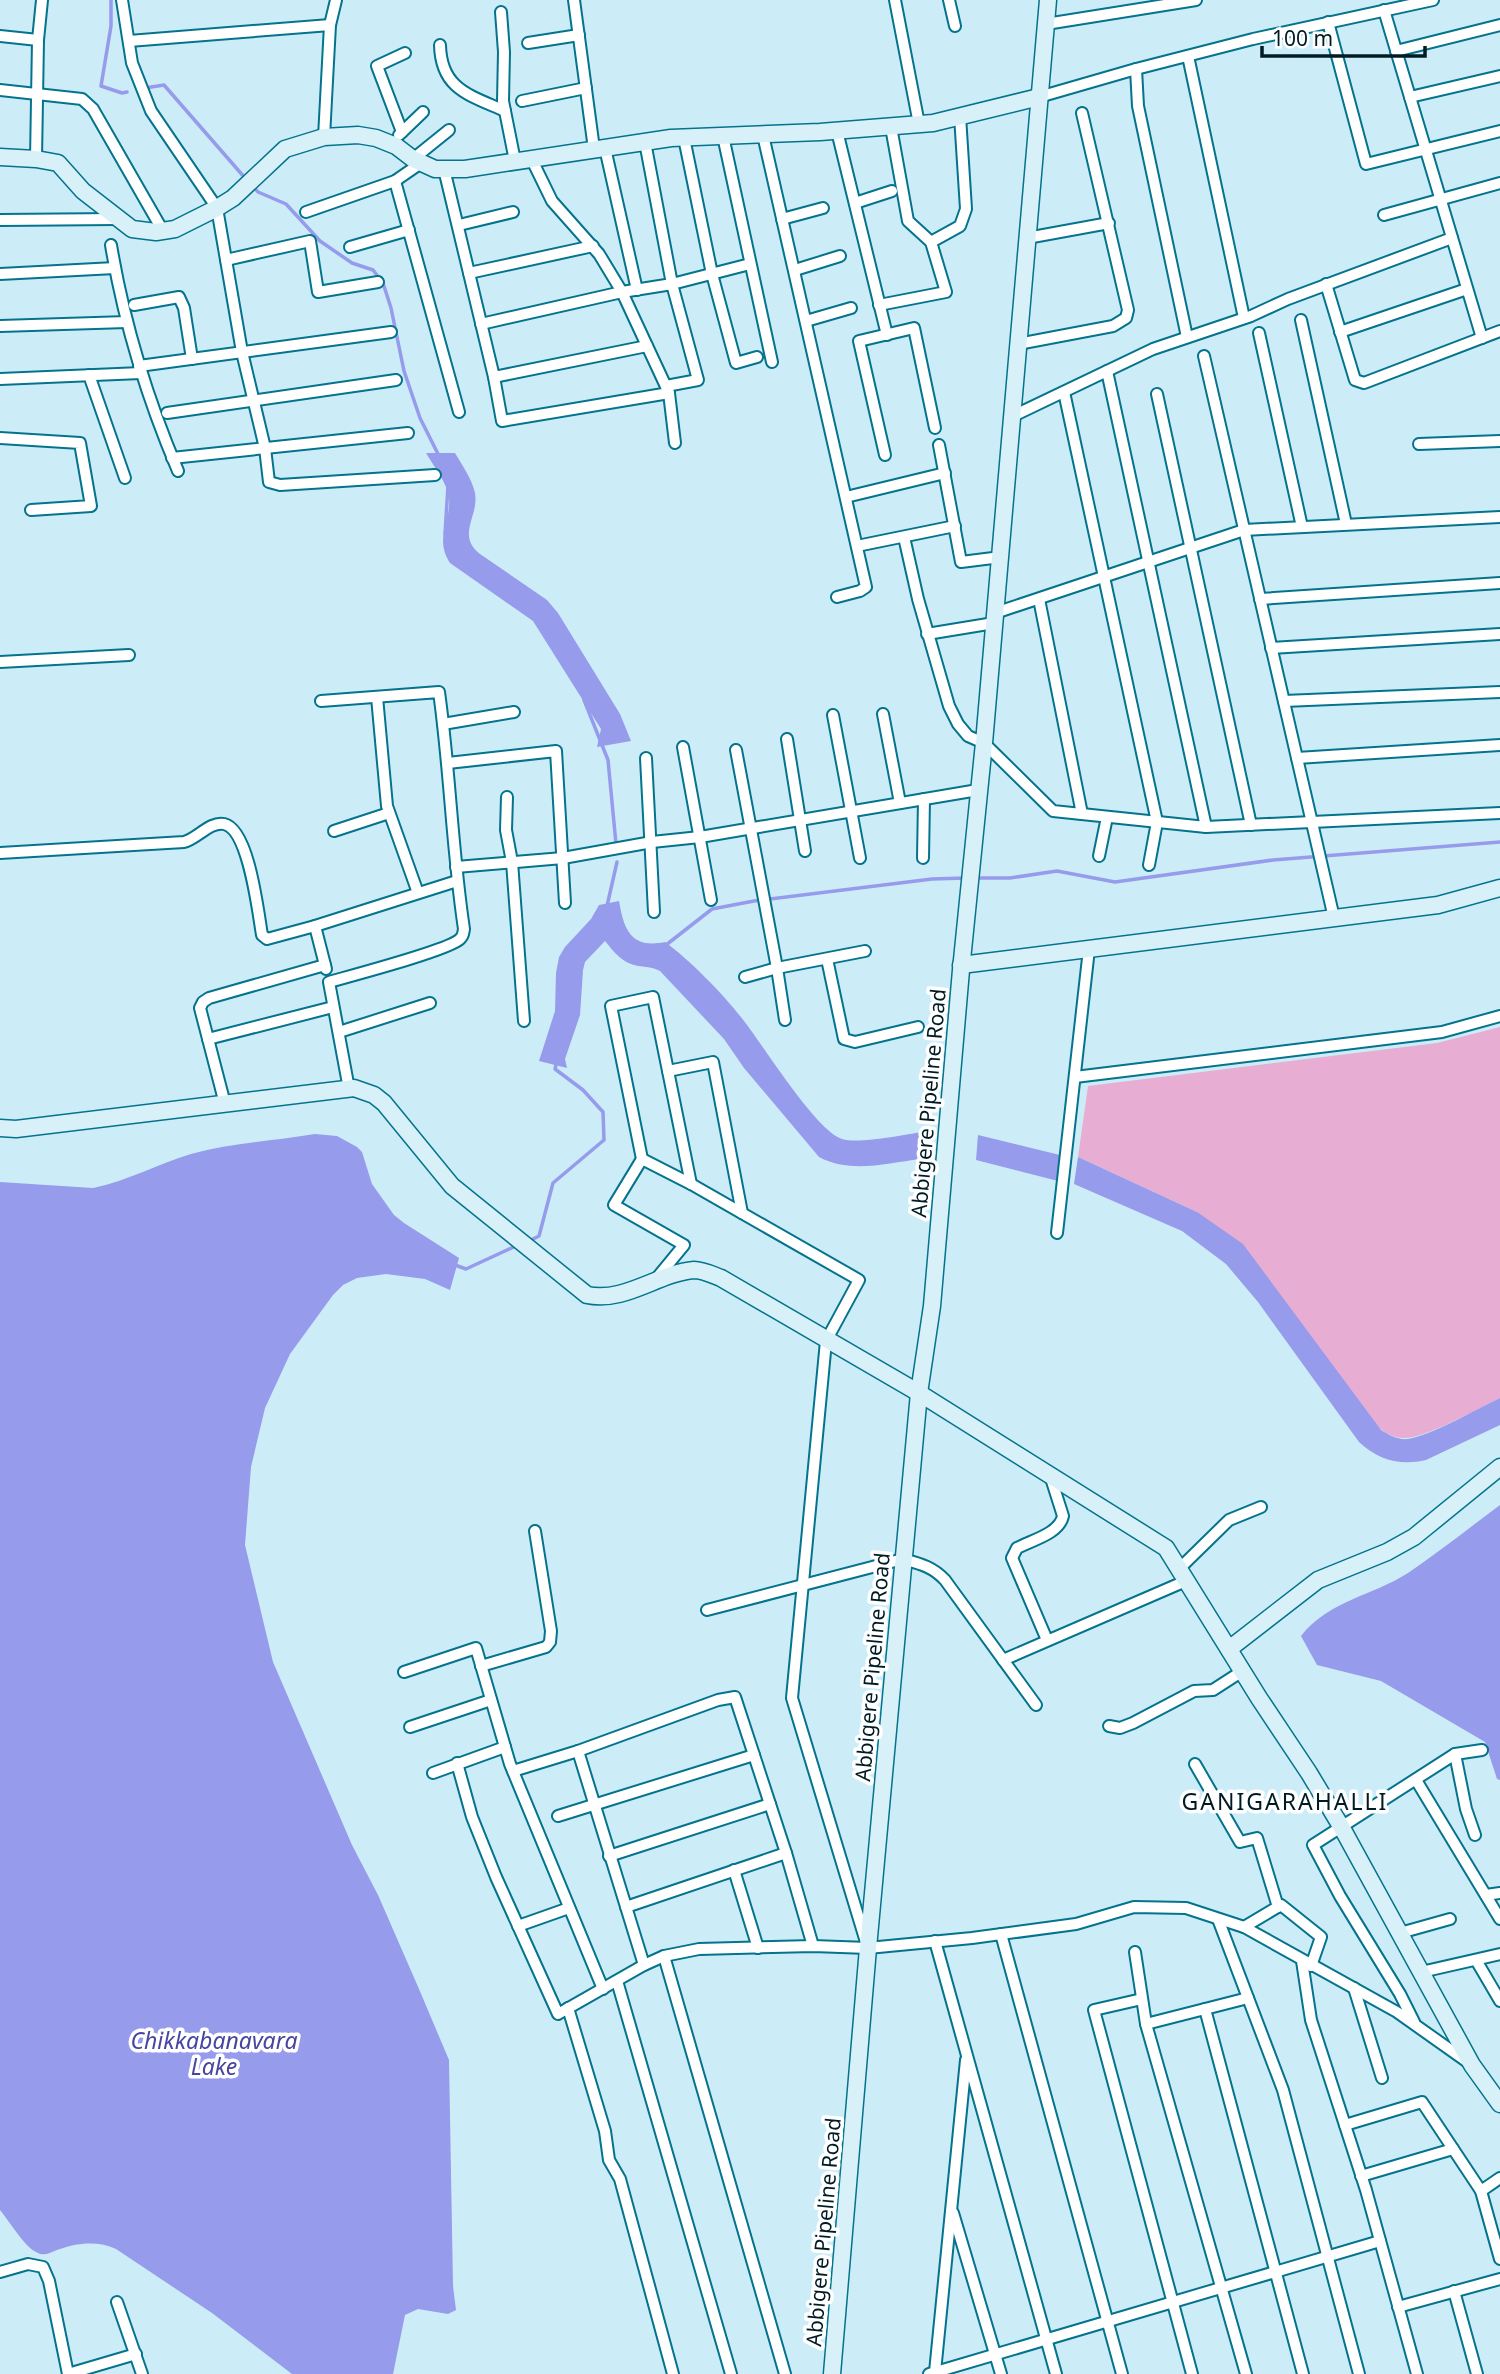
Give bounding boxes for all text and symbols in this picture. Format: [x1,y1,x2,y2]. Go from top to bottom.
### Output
scale bar [1262,14,1425,58]
text: 100 m [1272,24,1333,52]
street label: Abbigere Pipeline Road [904,987,952,1219]
street label: Abbigere Pipeline Road [848,1551,896,1783]
district label: GANIGARAHALLI [1182,1785,1388,1817]
water label: Chikkabanavara Lake [131,2024,297,2082]
street label: Abbigere Pipeline Road [799,2116,847,2348]

